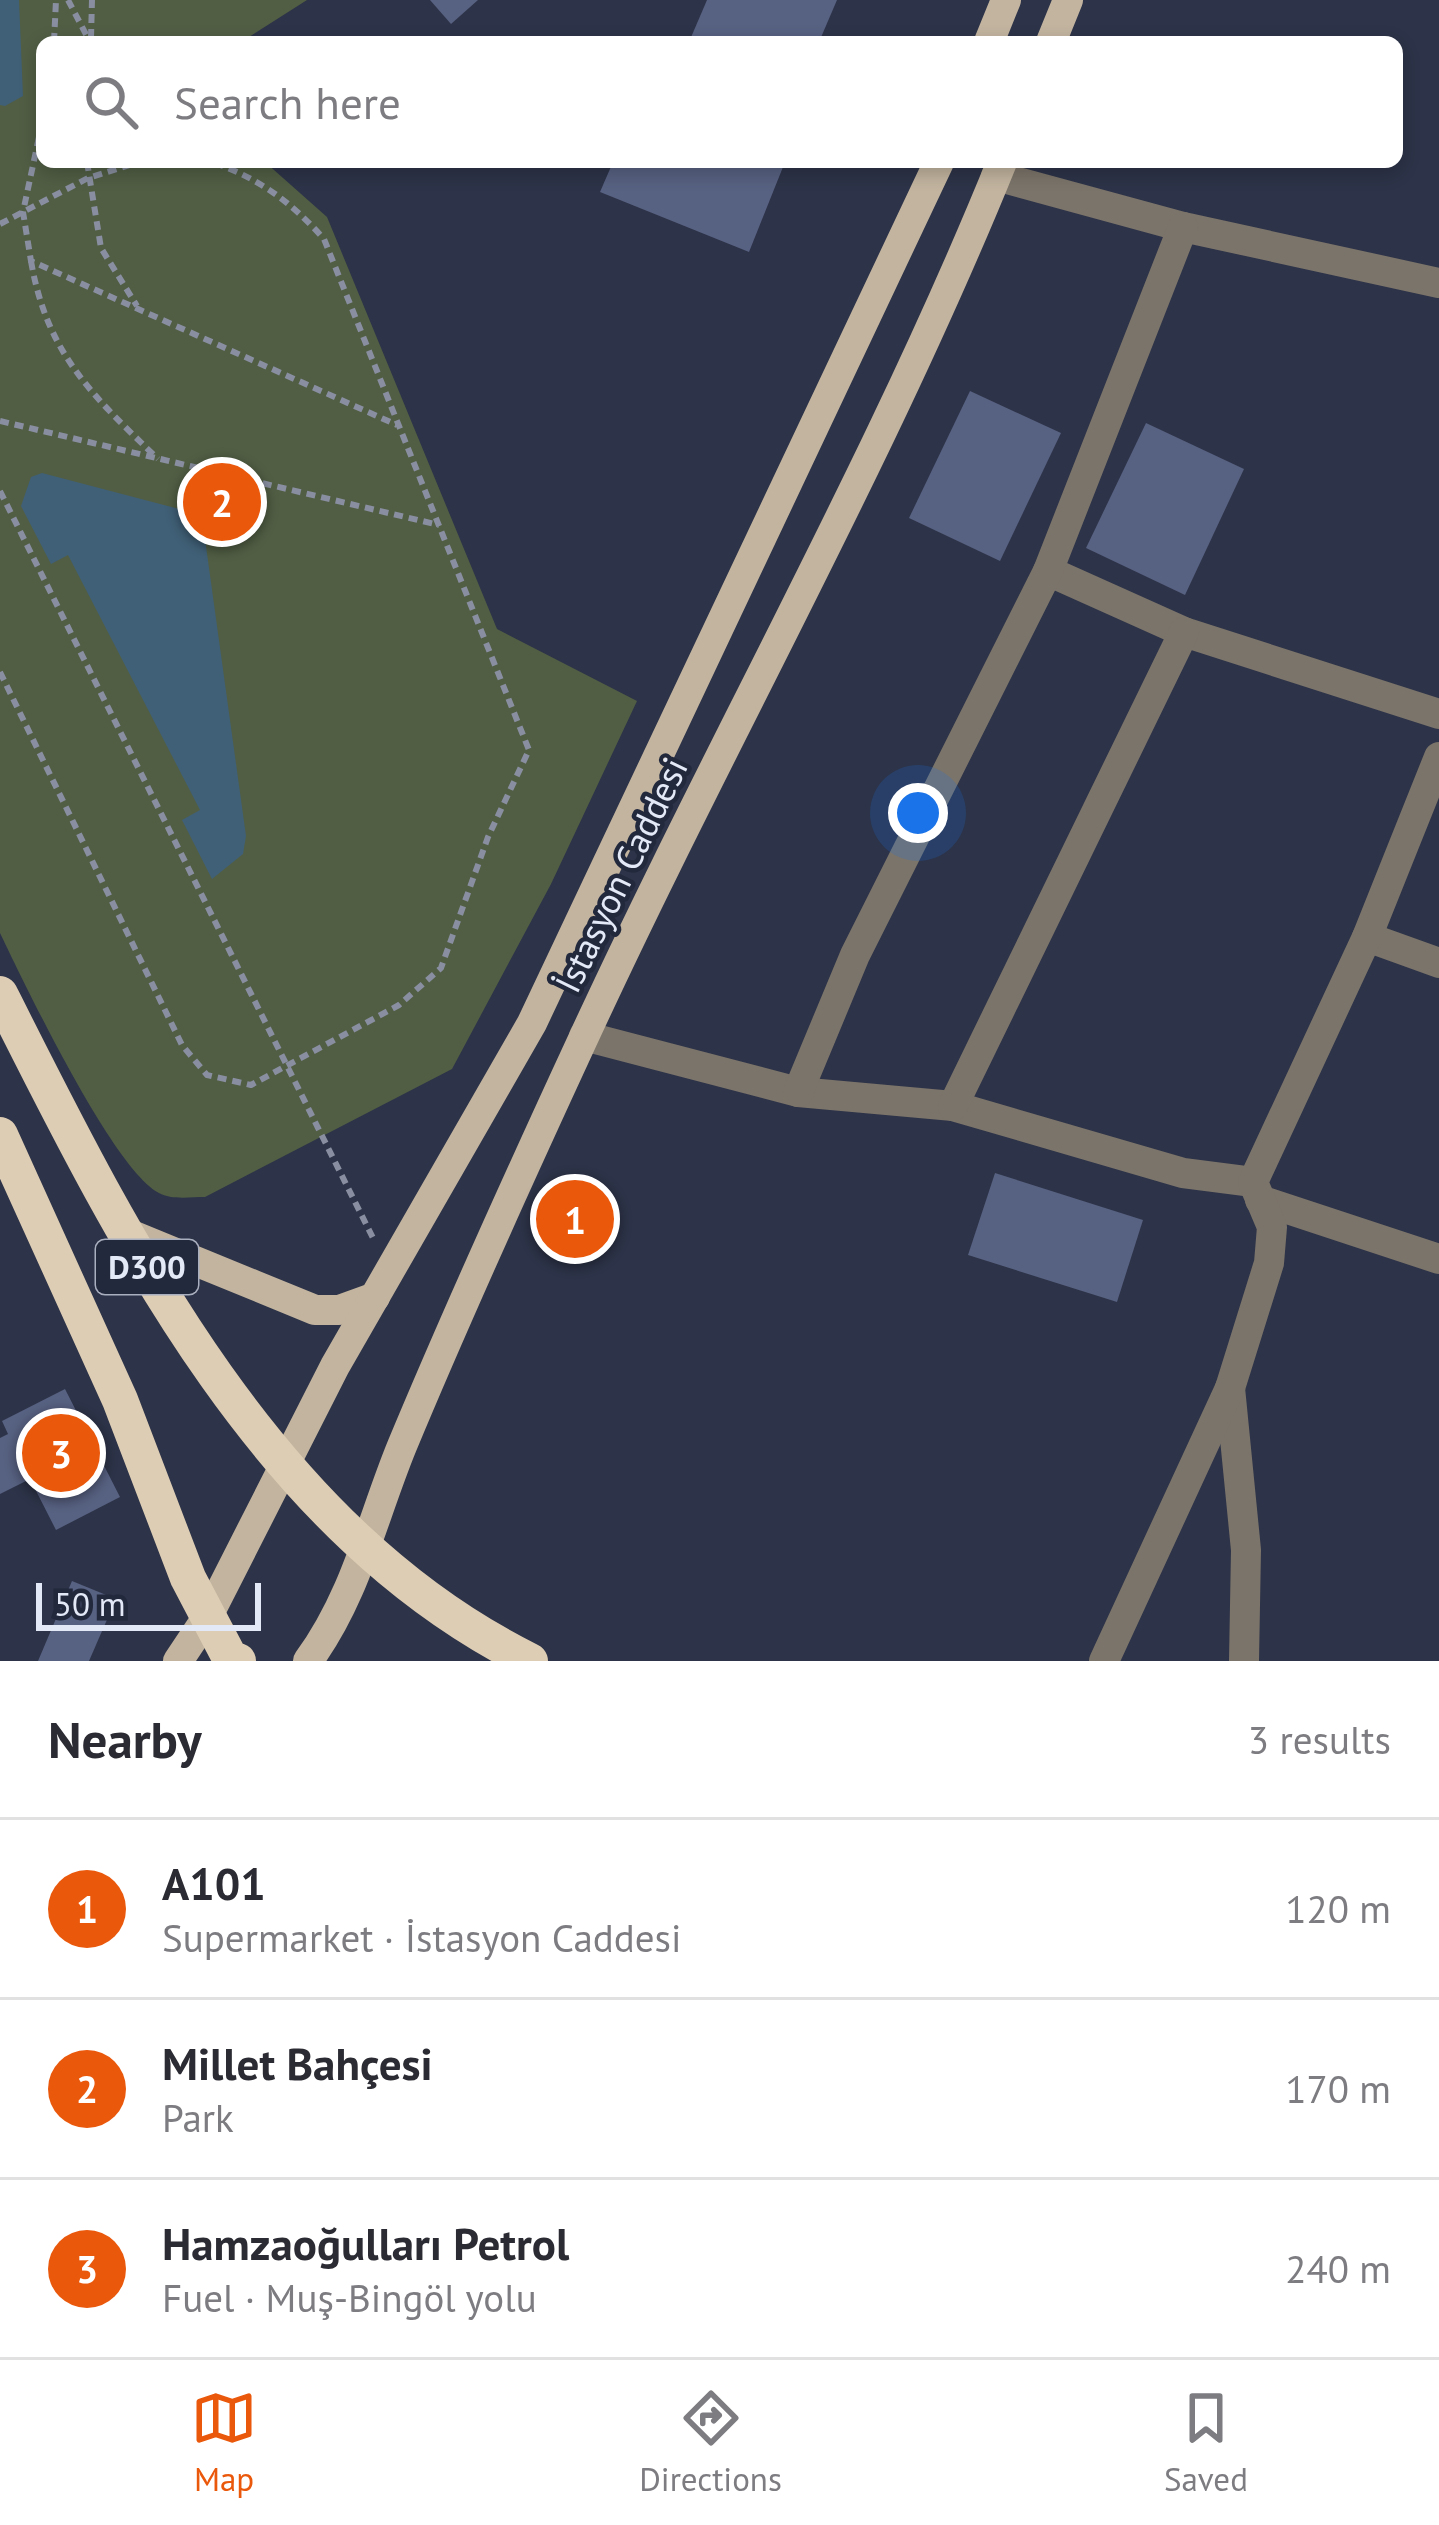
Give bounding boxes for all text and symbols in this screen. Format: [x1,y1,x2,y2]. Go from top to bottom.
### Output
search box [36,36,1403,168]
icon: search [78,69,144,135]
text: Search here [174,73,401,131]
pin: 2 [183,457,261,547]
street label: İstasyon Caddesi [543,750,698,1000]
your location [888,783,948,843]
pin: 1 [536,1174,614,1264]
road number: D300 [96,1240,198,1294]
pin: 3 [22,1408,100,1498]
scale bar [36,1577,261,1630]
text: 50 m [54,1582,126,1625]
text: Nearby [48,1706,202,1772]
text: 3 results [1248,1714,1391,1765]
text: A101 [162,1854,266,1912]
text: 1 [76,1883,98,1934]
text: 120 m [1285,1883,1391,1934]
text: Supermarket · İstasyon Caddesi [162,1912,681,1963]
text: Millet Bahçesi [162,2034,433,2092]
text: 2 [76,2063,98,2114]
text: 170 m [1285,2063,1391,2114]
text: Park [162,2092,234,2143]
text: Hamzaoğulları Petrol [162,2214,569,2272]
text: 3 [76,2243,98,2294]
text: 240 m [1285,2243,1391,2294]
text: Fuel · Muş-Bingöl yolu [162,2272,537,2323]
tab: Map [191,2385,257,2500]
tab: Directions [639,2385,782,2500]
tab: Saved [1164,2385,1248,2500]

